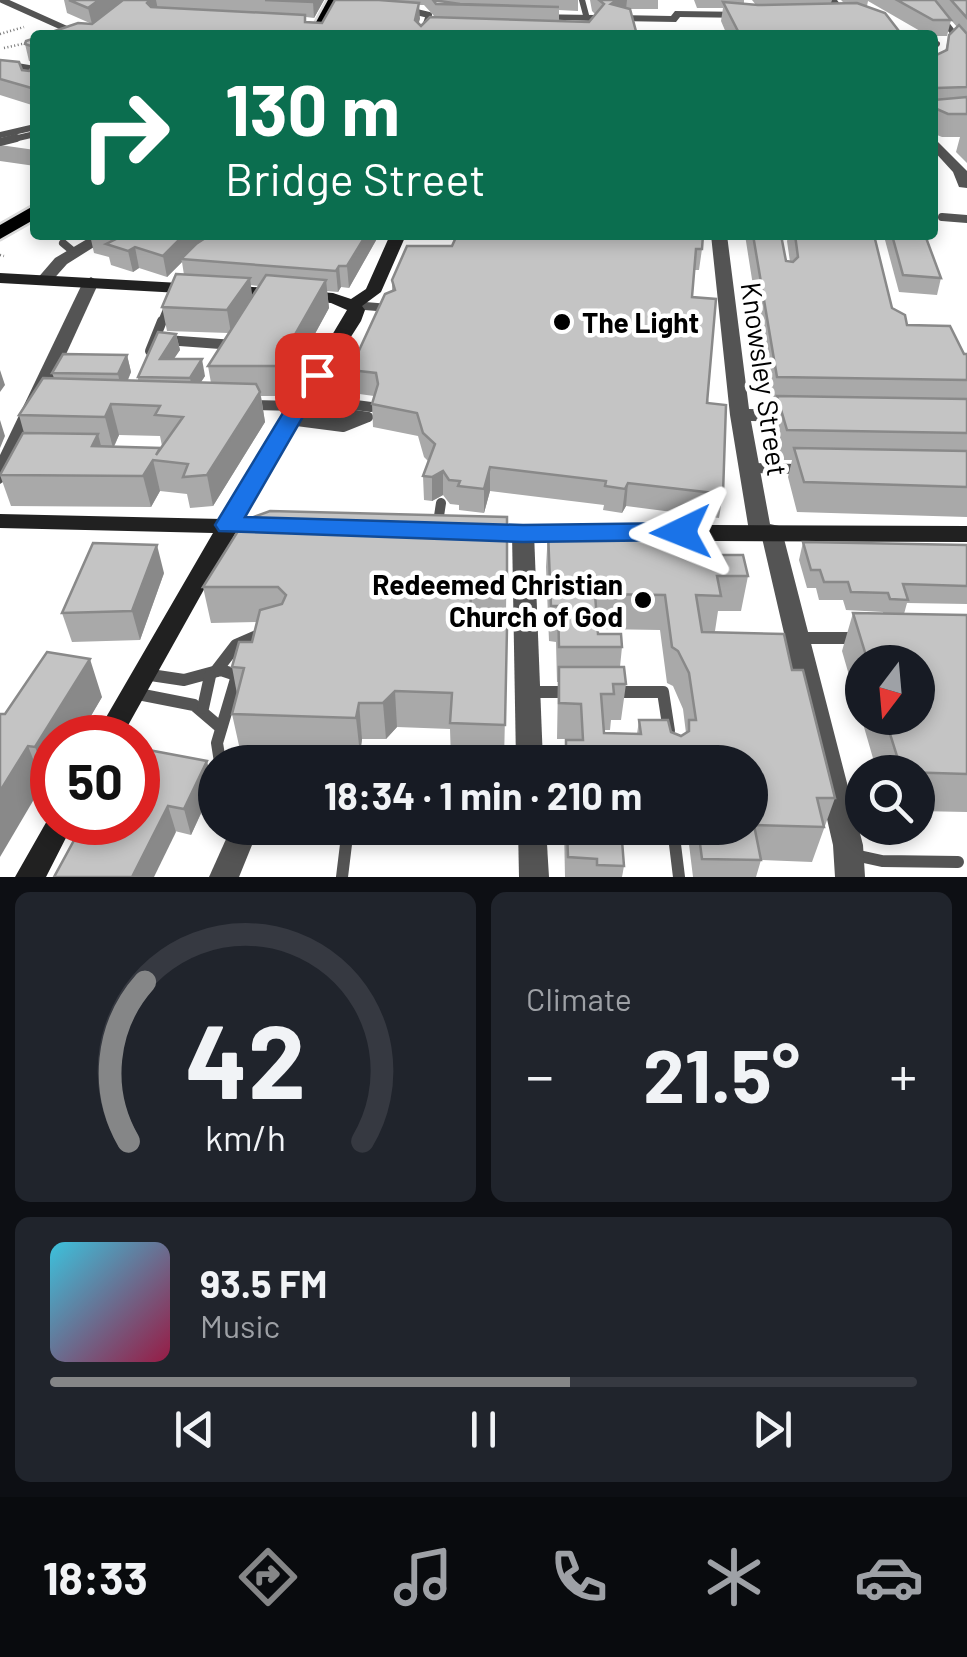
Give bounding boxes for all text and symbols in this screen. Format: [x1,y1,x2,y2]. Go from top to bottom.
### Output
text: 130 m [225,66,400,150]
icon: right [60,70,190,200]
text: Bridge Street [225,151,486,205]
street label: Knowsley Street [735,280,795,478]
place label: The Light [582,305,699,339]
marker: The Light [551,311,573,333]
pin [275,333,360,418]
icon: arrive [290,348,345,403]
position arrow [629,480,733,584]
place label: Redeemed Christian Church of God [372,567,623,633]
marker: Redeemed Christian Church of God [632,589,654,611]
north arrow [845,645,935,735]
map controls [845,645,935,845]
speed limit sign: 50 [30,715,160,845]
button: search [845,755,935,845]
text: 18:34 · 1 min · 210 m [324,772,642,818]
text: Climate [526,979,632,1017]
text: 42 [185,995,306,1120]
text: 21.5° [643,1028,800,1118]
text: − [526,1041,554,1107]
text: + [889,1041,917,1107]
text: km/h [205,1115,286,1158]
text: 93.5 FM [200,1260,328,1306]
text: Music [200,1306,280,1344]
icon: previous [167,1402,222,1457]
icon: pause [456,1402,511,1457]
icon: next [745,1402,800,1457]
icon: directions [233,1542,303,1612]
icon: music [388,1542,458,1612]
icon: phone [544,1542,614,1612]
icon: climate [699,1542,769,1612]
icon: car [854,1542,924,1612]
text: 18:33 [43,1550,148,1604]

